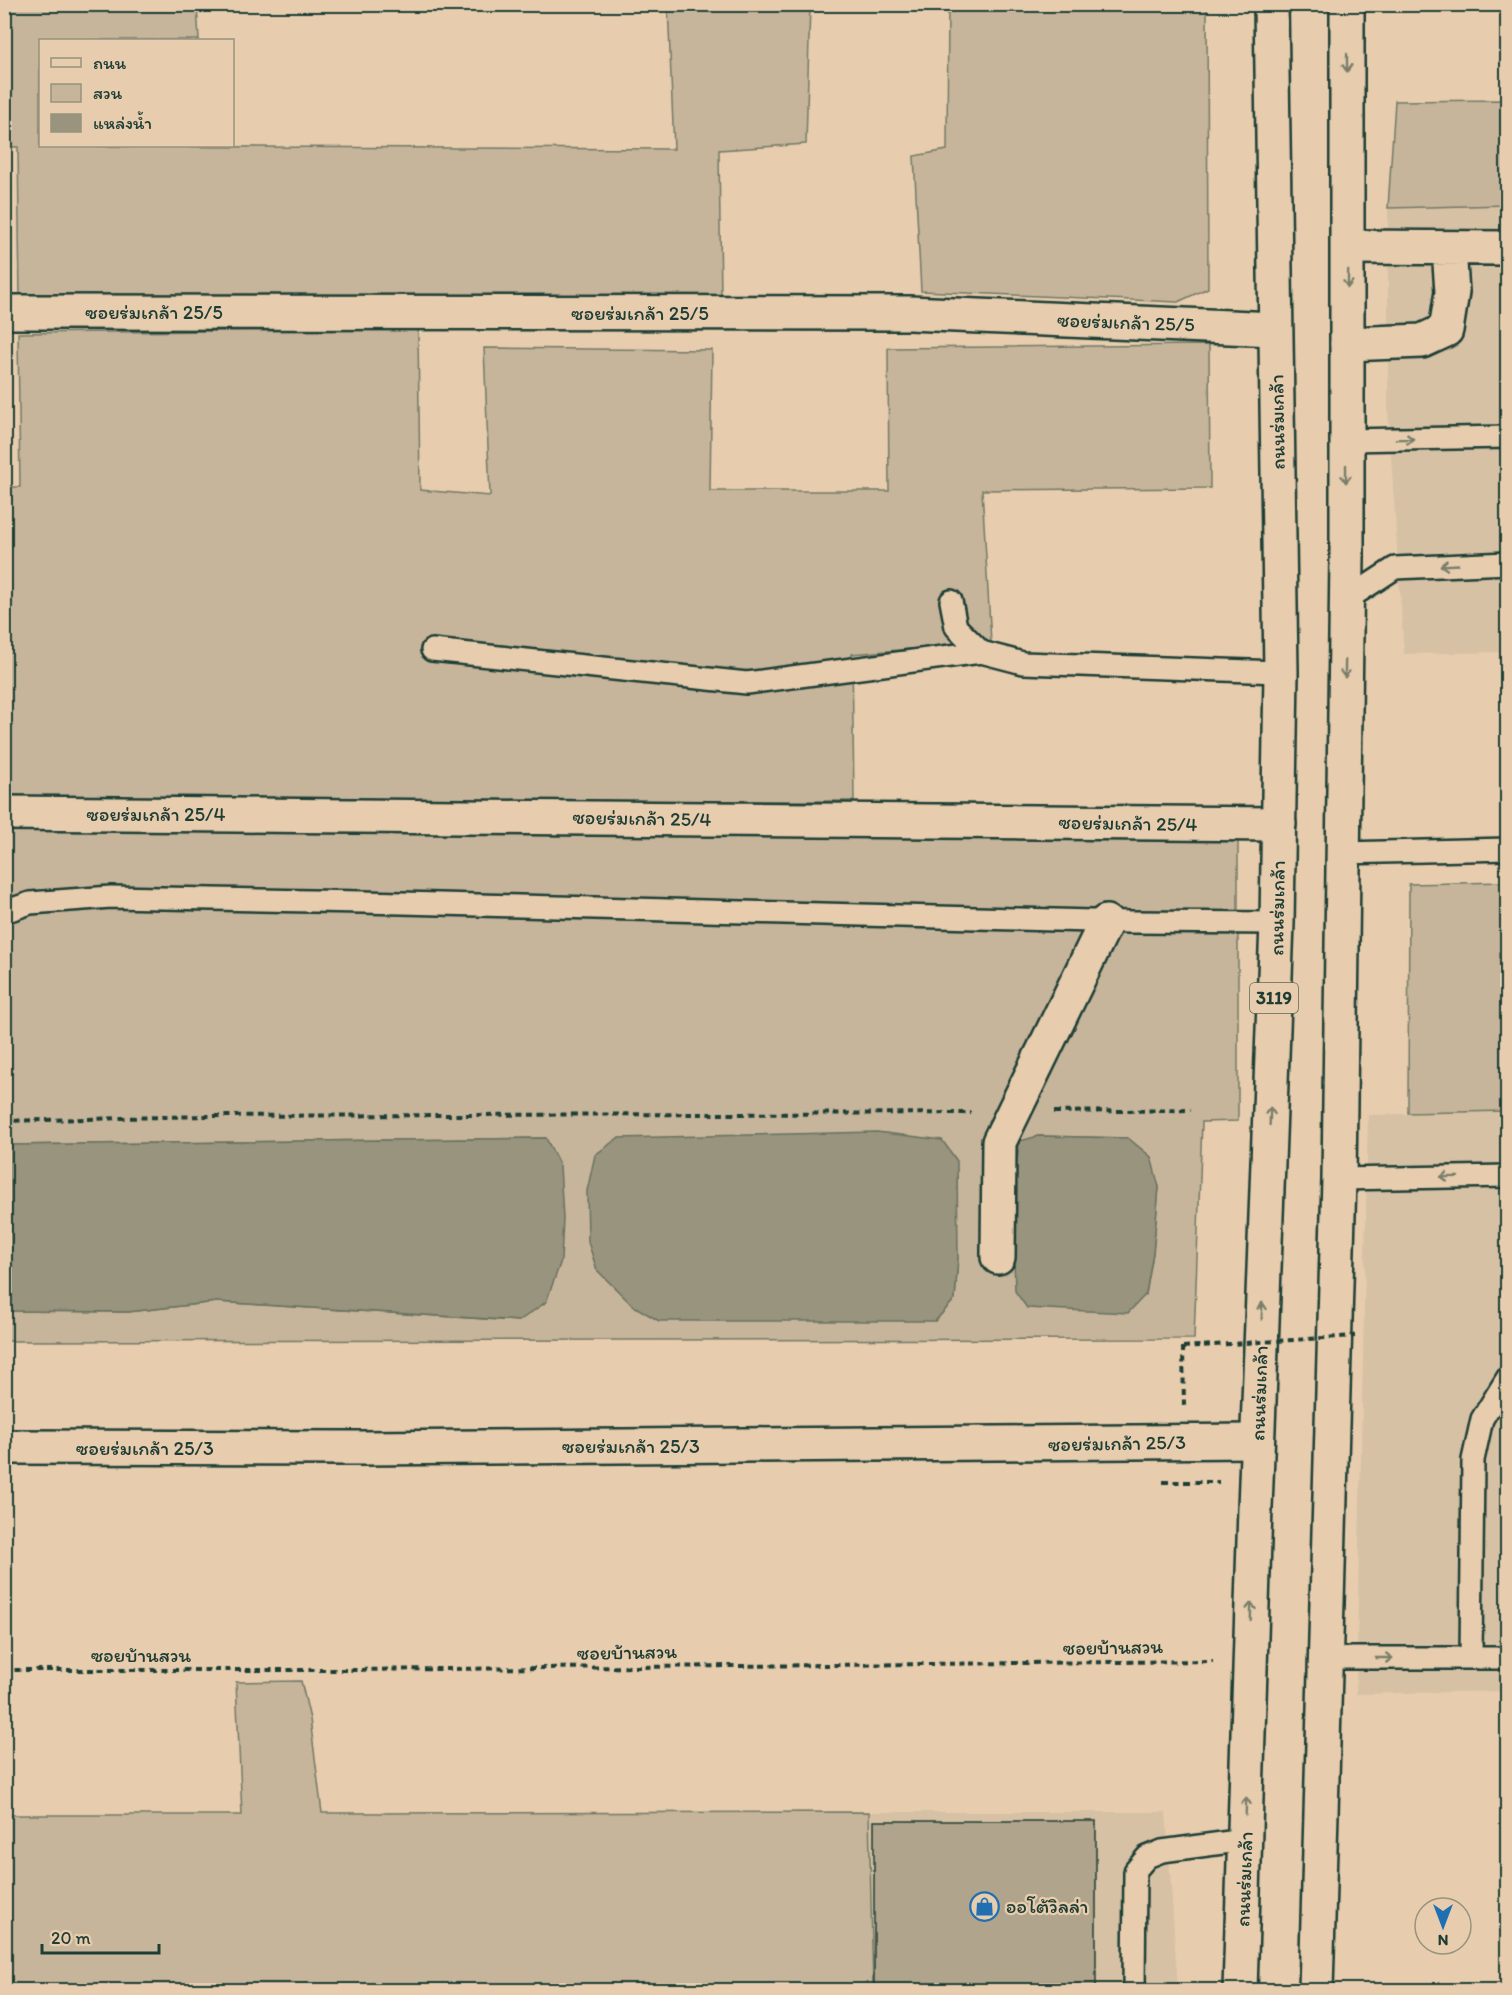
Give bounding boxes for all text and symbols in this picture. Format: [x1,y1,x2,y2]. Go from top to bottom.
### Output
legend [39,39,234,147]
text: ถนน [93,52,127,74]
one-way arrow [1341,52,1353,72]
text: สวน [93,82,123,104]
text: แหล่งน้ำ [93,111,152,134]
one-way arrow [1342,268,1354,288]
street label: ซอยร่มเกล้า 25/5 [85,300,223,324]
street label: ซอยร่มเกล้า 25/5 [571,301,709,325]
street label: ซอยร่มเกล้า 25/5 [1057,308,1195,336]
street label: ถนนร่มเกล้า [1264,374,1290,470]
one-way arrow [1394,433,1414,445]
one-way arrow [1340,463,1352,483]
one-way arrow [1440,559,1460,570]
one-way arrow [1339,658,1351,678]
street label: ซอยร่มเกล้า 25/4 [87,802,225,826]
street label: ซอยร่มเกล้า 25/4 [572,805,712,831]
street label: ซอยร่มเกล้า 25/4 [1058,810,1198,836]
street label: ถนนร่มเกล้า [1264,860,1290,956]
road number: 3119 [1250,983,1298,1013]
one-way arrow [1264,1107,1275,1127]
one-way arrow [1440,1172,1460,1183]
one-way arrow [1257,1302,1268,1322]
street label: ถนนร่มเกล้า [1245,1345,1273,1441]
street label: ซอยร่มเกล้า 25/3 [1048,1430,1186,1456]
street label: ซอยร่มเกล้า 25/3 [562,1434,700,1458]
street label: ซอยร่มเกล้า 25/3 [76,1436,214,1460]
one-way arrow [1246,1602,1257,1622]
street label: ซอยบ้านสวน [1063,1634,1164,1660]
street label: ซอยบ้านสวน [577,1639,678,1665]
street label: ซอยบ้านสวน [91,1643,191,1667]
one-way arrow [1373,1652,1393,1664]
one-way arrow [1240,1797,1251,1817]
street label: ถนนร่มเกล้า [1230,1831,1258,1927]
shop icon: ออโต้วิลล่า [969,1890,1001,1922]
place label: ออโต้วิลล่า [1006,1894,1088,1918]
north arrow [1413,1896,1473,1956]
scale bar [42,1917,159,1955]
text: 20 m [51,1927,91,1949]
text: N [1438,1931,1448,1950]

